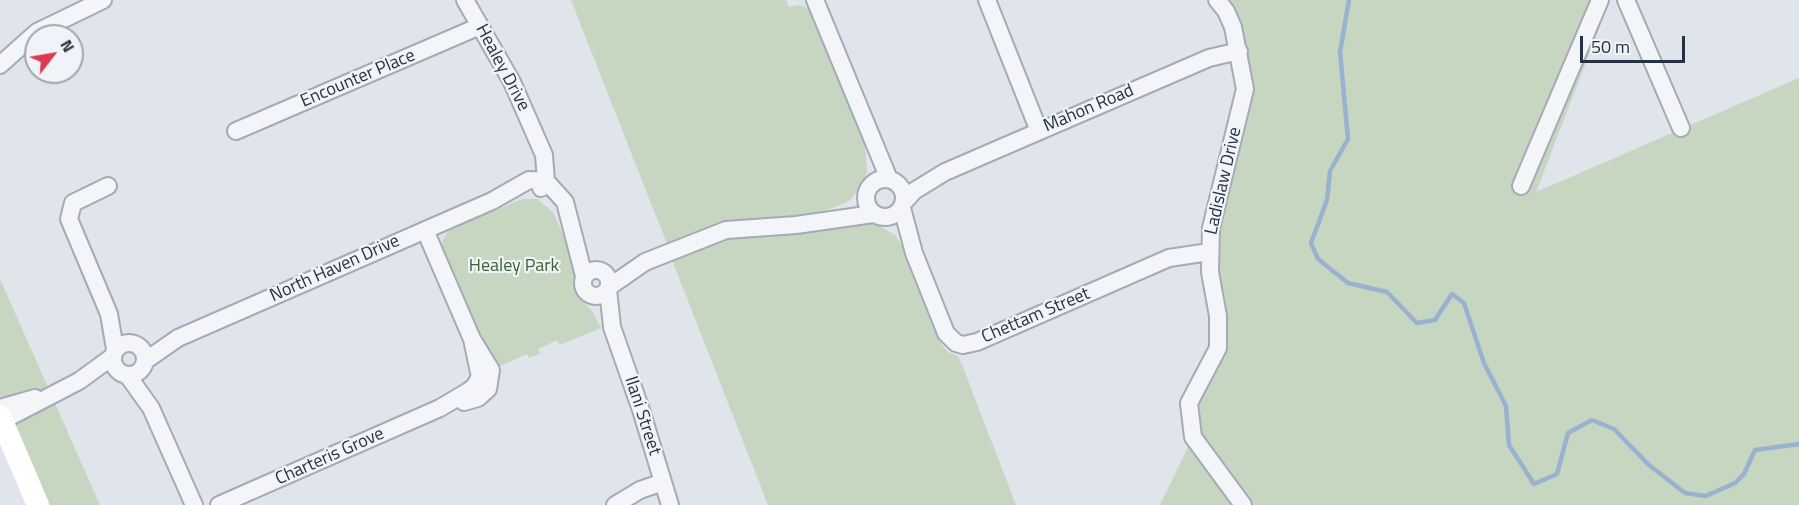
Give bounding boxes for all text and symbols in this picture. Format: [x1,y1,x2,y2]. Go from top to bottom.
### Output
street label: Healey Drive [470,21,534,115]
north arrow [24,24,84,84]
scale bar [1583,24,1688,62]
text: 50 m [1591,33,1630,60]
text: N [55,35,81,57]
street label: Encounter Place [297,45,419,113]
street label: Mahon Road [1041,80,1137,138]
street label: Ladislaw Drive [1201,125,1247,237]
street label: North Haven Drive [267,231,403,307]
park label: Healey Park [469,256,559,278]
street label: Chettam Street [979,283,1093,349]
street label: Ilani Street [619,374,665,458]
street label: Charteris Grove [272,423,388,491]

